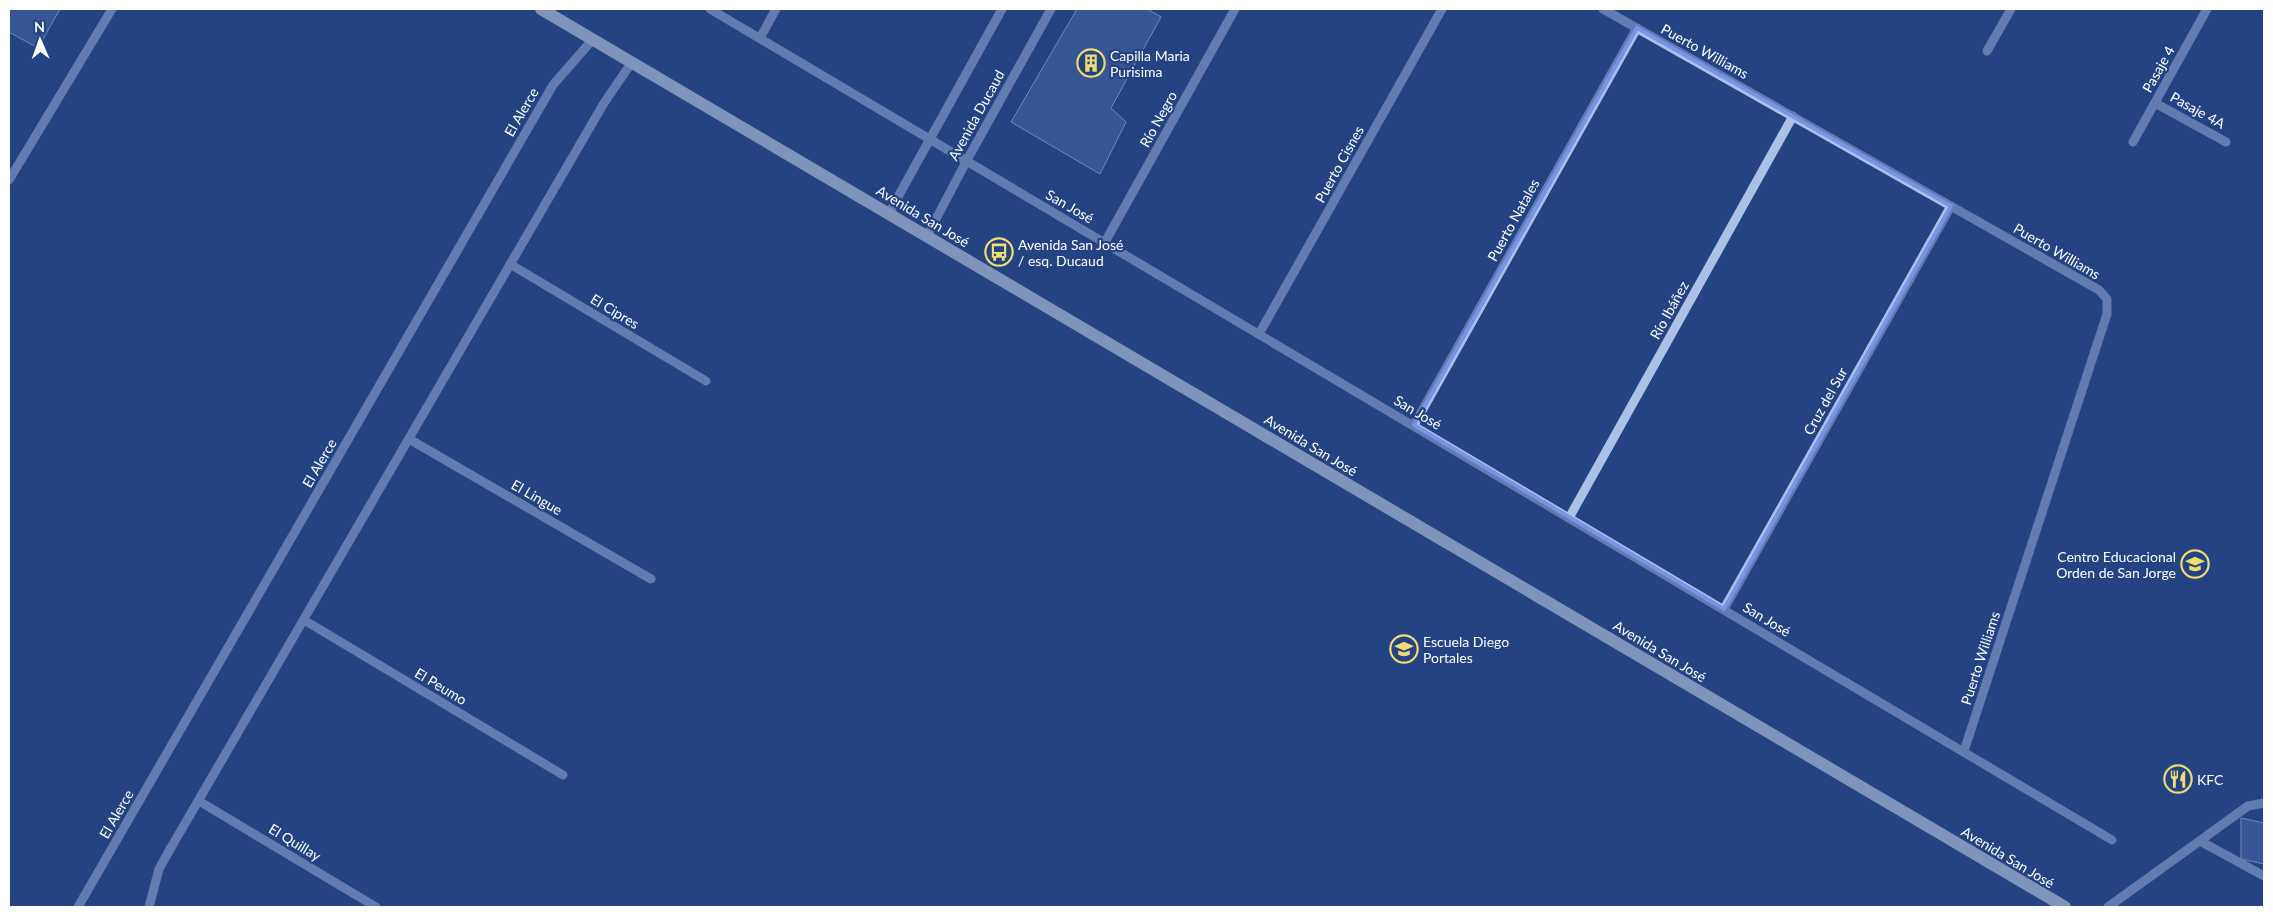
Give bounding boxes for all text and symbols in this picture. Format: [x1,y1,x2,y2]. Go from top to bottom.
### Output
north arrow [15,15,65,65]
text: N [34,18,45,35]
street label: Puerto Williams [1658,20,1752,82]
street label: Pasaje 4 [2138,43,2178,95]
place label: Capilla Maria Purisima [1110,47,1190,80]
building icon: Capilla Maria Purisima [1076,48,1106,78]
street label: Avenida Ducaud [944,67,1008,163]
street label: El Alerce [500,85,542,139]
street label: Río Negro [1136,88,1180,150]
street label: Pasaje 4A [2168,88,2229,132]
street label: Puerto Cisnes [1311,123,1367,205]
street label: Puerto Natales [1483,176,1543,264]
street label: Avenida San José [873,182,973,250]
street label: San José [1043,186,1097,226]
street label: Puerto Williams [2011,219,2103,283]
place label: Avenida San José / esq. Ducaud [1018,236,1123,269]
bus stop icon: Avenida San José / esq. Ducaud [984,237,1014,267]
street label: Río Ibáñez [1646,278,1692,342]
street label: El Cipres [588,290,642,332]
street label: Cruz del Sur [1799,364,1851,438]
street label: San José [1391,391,1445,433]
street label: Avenida San José [1261,411,1361,479]
street label: El Alerce [298,436,340,490]
street label: El Lingue [509,476,565,518]
place label: Centro Educacional Orden de San Jorge [2056,548,2176,581]
school or university icon: Centro Educacional Orden de San Jorge [2180,549,2210,579]
street label: San José [1740,598,1794,640]
street label: Puerto Williams [1957,609,2003,707]
street label: Avenida San José [1610,617,1710,685]
place label: Escuela Diego Portales [1423,633,1509,666]
school or university icon: Escuela Diego Portales [1389,634,1419,664]
street label: El Peumo [412,664,470,708]
restaurant icon: KFC [2163,764,2193,794]
place label: KFC [2197,771,2224,788]
street label: El Alerce [95,787,137,841]
street label: El Quillay [266,820,325,865]
street label: Avenida San José [1958,823,2058,891]

